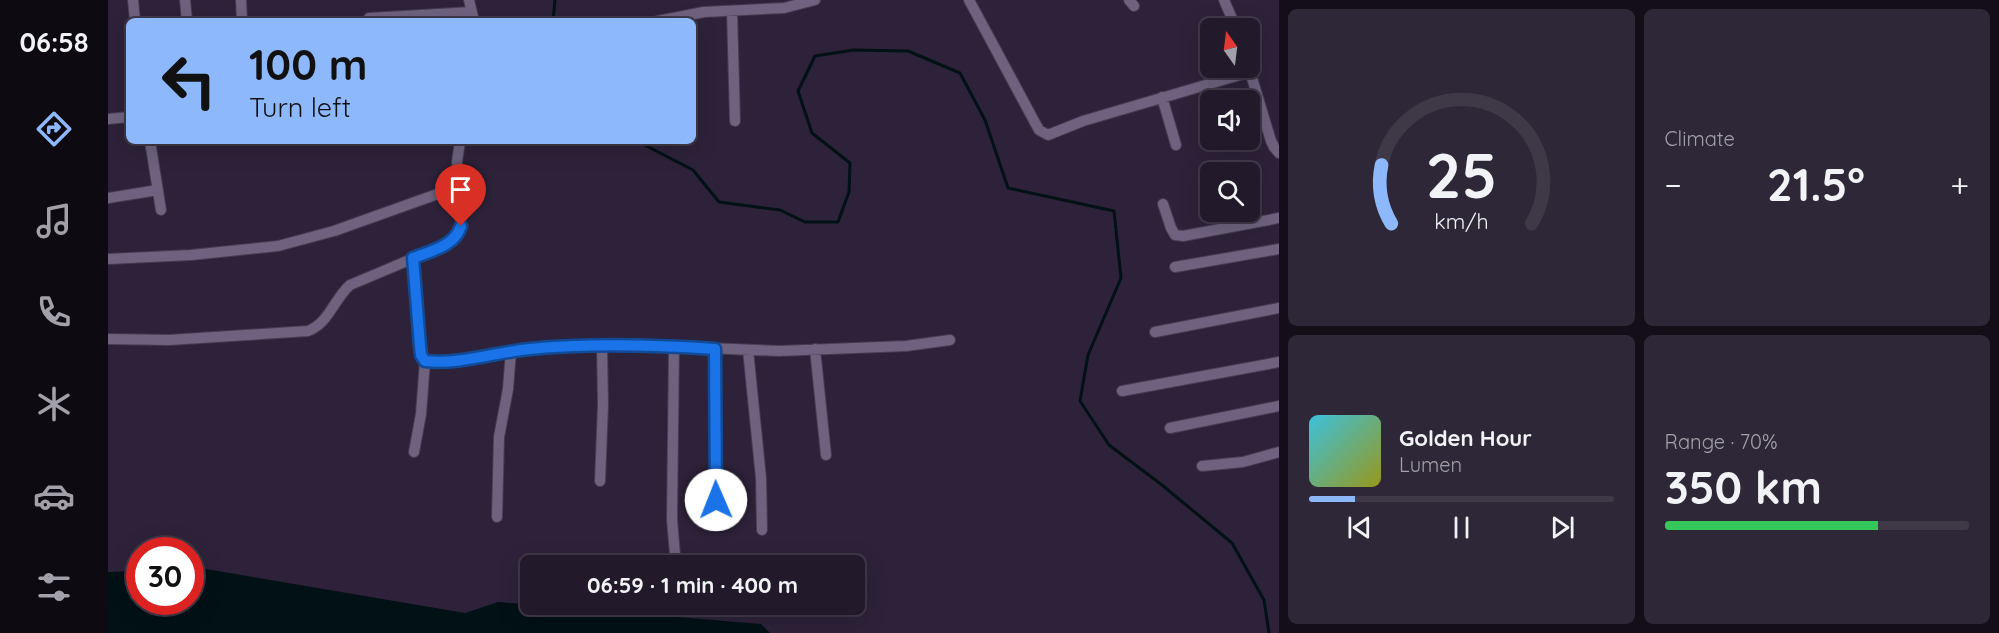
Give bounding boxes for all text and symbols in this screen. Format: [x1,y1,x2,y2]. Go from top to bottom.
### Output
north arrow [1200,18,1260,78]
map controls [1200,18,1260,222]
text: 06:58 [19,25,89,59]
text: 100 m [249,38,367,91]
icon: left [150,42,228,120]
text: Turn left [249,90,351,124]
button: sound [1200,90,1260,150]
icon: directions [33,108,75,150]
text: Climate [1665,126,1735,151]
text: 25 [1426,136,1497,214]
text: 21.5° [1767,156,1865,212]
button: search [1200,162,1260,222]
pin [435,164,486,226]
text: − [1665,164,1682,205]
text: + [1950,164,1969,205]
icon: arrive [444,173,477,206]
icon: music [33,200,75,242]
text: km/h [1434,209,1488,235]
icon: phone [33,291,75,333]
icon: climate [33,383,75,425]
text: Golden Hour [1399,424,1532,452]
text: Range · 70% [1665,429,1778,454]
text: Lumen [1399,452,1462,477]
text: 350 km [1665,459,1822,515]
position arrow [684,468,748,532]
icon: car [33,475,75,517]
icon: previous [1343,511,1376,544]
icon: pause [1445,511,1478,544]
icon: next [1546,511,1579,544]
speed limit sign: 30 [126,537,204,615]
icon: filters [33,566,75,608]
text: 06:59 · 1 min · 400 m [587,571,798,599]

